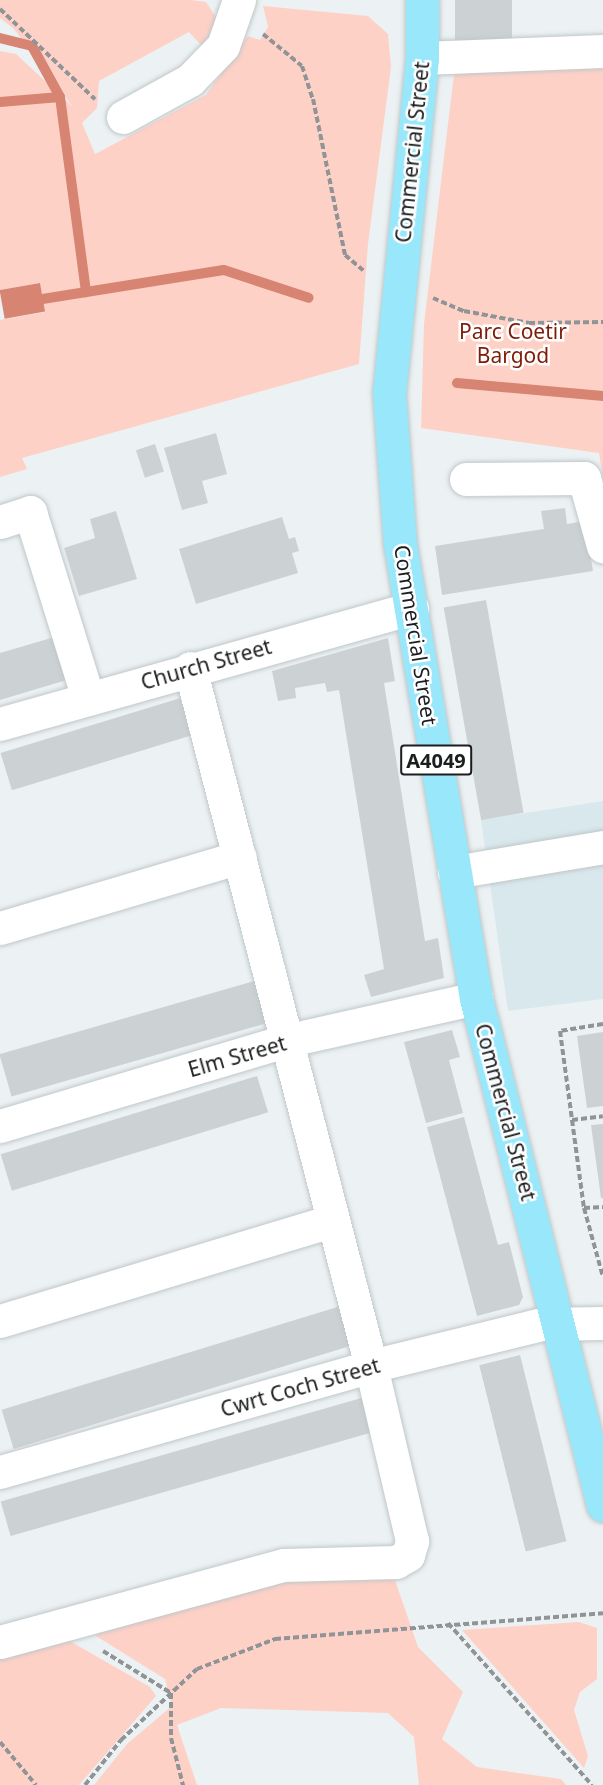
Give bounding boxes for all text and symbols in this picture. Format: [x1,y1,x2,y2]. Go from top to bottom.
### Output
street label: Commercial Street [390,60,434,244]
park label: Parc Coetir Bargod [459,318,567,368]
street label: Commercial Street [389,543,443,727]
street label: Church Street [138,633,274,695]
road number: A4049 [400,743,472,777]
street label: Commercial Street [470,1021,542,1203]
street label: Elm Street [185,1030,289,1082]
street label: Cwrt Coch Street [217,1352,383,1422]

